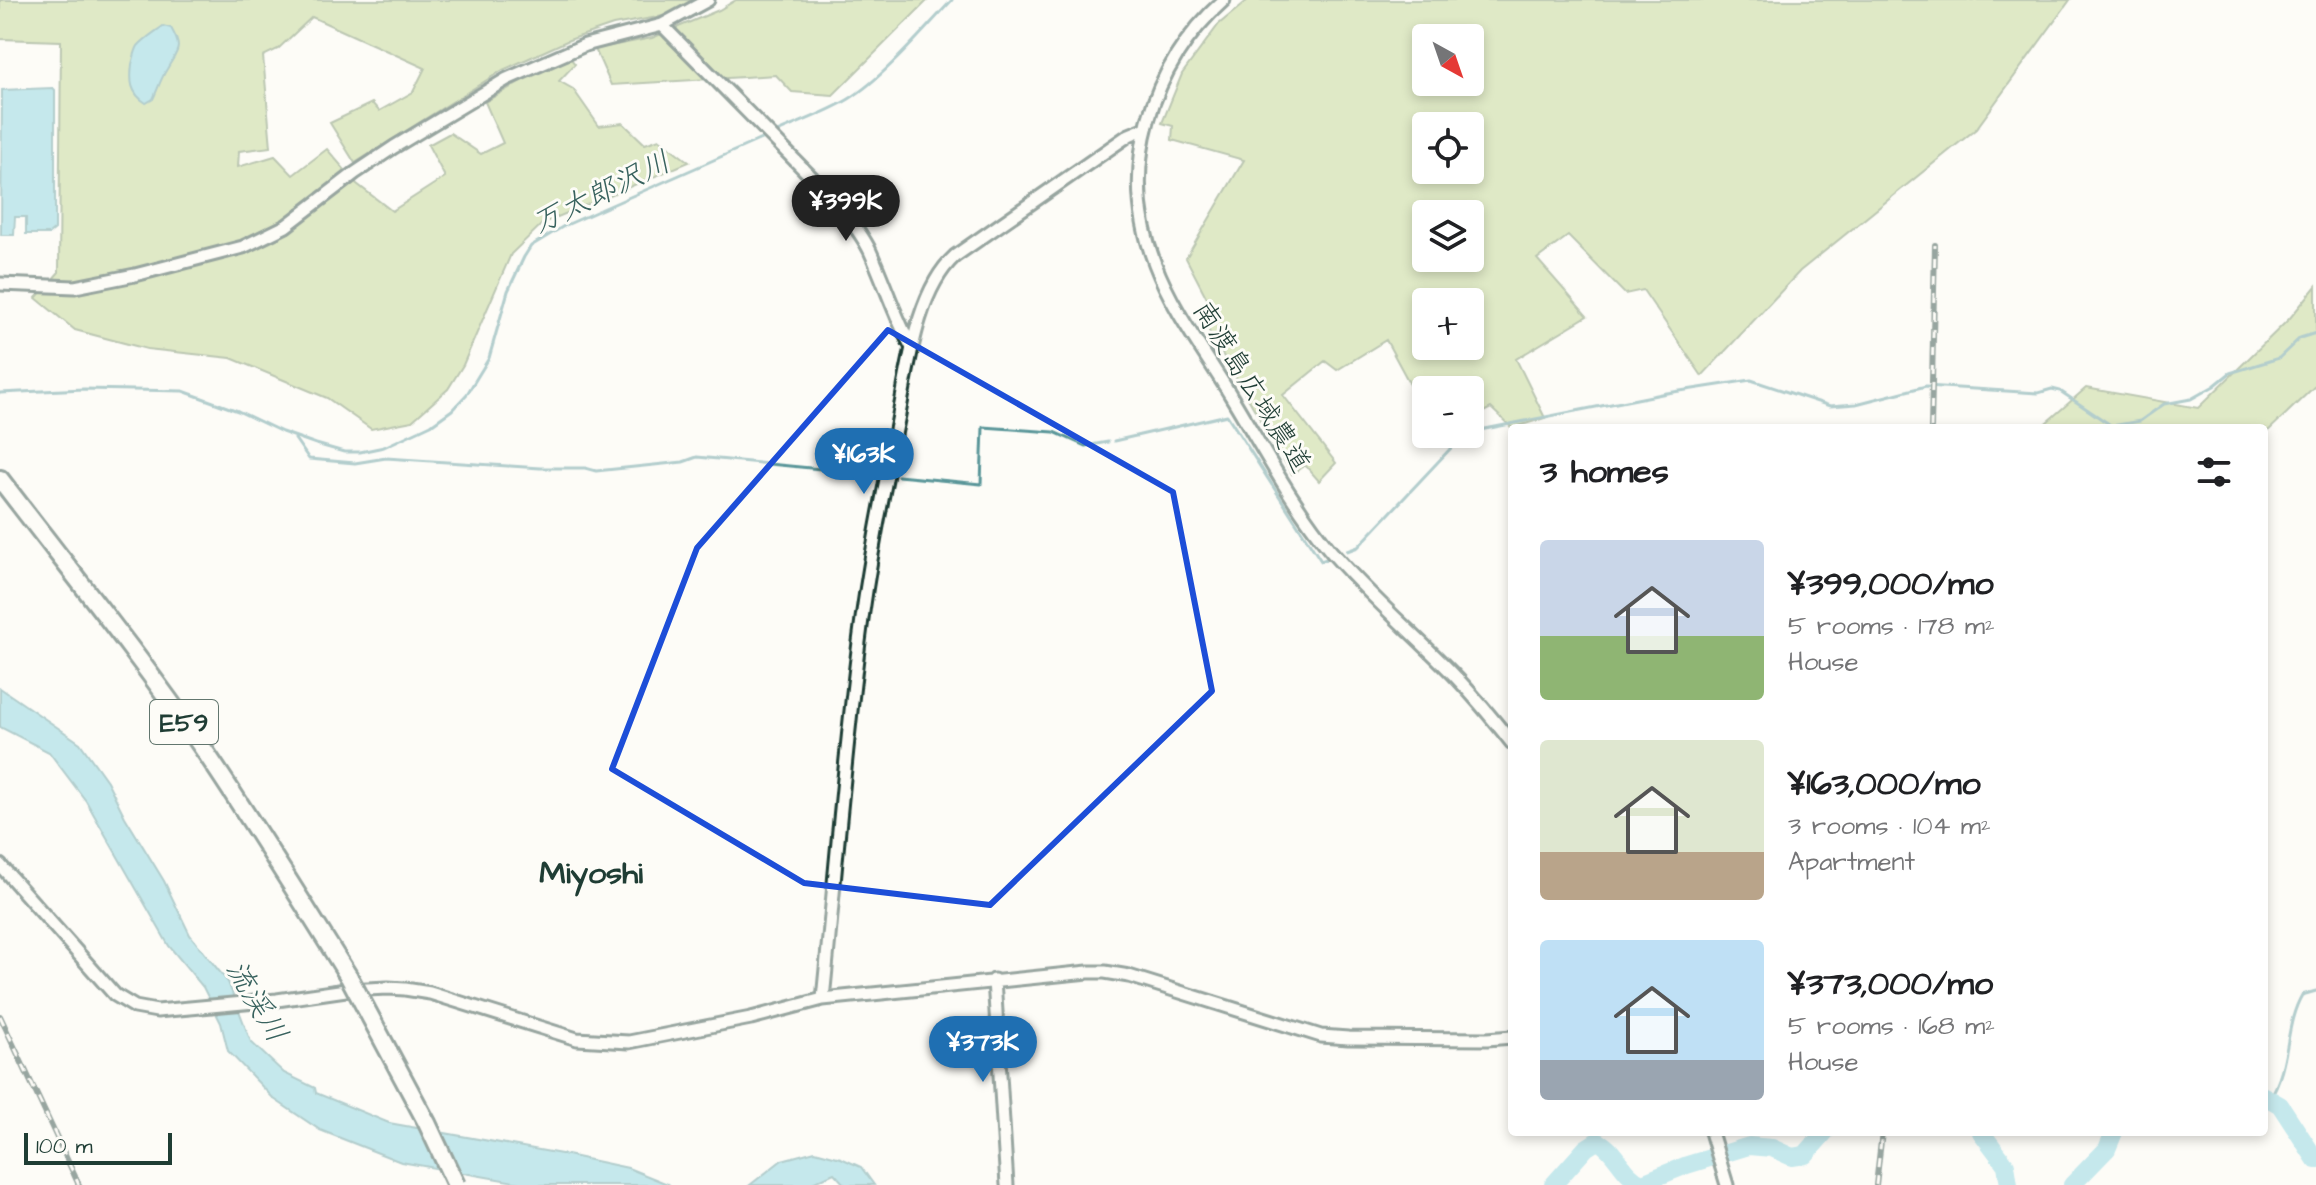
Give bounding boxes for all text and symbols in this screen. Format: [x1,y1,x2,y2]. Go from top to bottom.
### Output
north arrow [1412,24,1484,96]
map controls [1412,24,1484,448]
button: locate [1412,112,1484,184]
water label: 万太郎沢川 [525,141,678,245]
pin: ¥399K [790,175,902,243]
text: ¥399K [810,183,882,219]
button: layers [1412,200,1484,272]
button: + [1412,288,1484,360]
street label: 南渡島広域農道 [1183,293,1320,480]
button: − [1412,376,1484,448]
pin: ¥163K [808,428,920,496]
text: ¥163K [833,436,895,472]
text: 3 homes [1540,448,1669,496]
icon: filters [2192,450,2236,494]
text: ¥399,000/mo [1788,560,1994,608]
icon: home [1604,572,1700,668]
text: 5 rooms · 178 m² [1788,608,1995,644]
text: House [1788,644,1859,680]
road number: E59 [150,700,218,744]
text: ¥163,000/mo [1788,760,1981,808]
icon: home [1604,772,1700,868]
text: 3 rooms · 104 m² [1788,808,1991,844]
text: Apartment [1788,844,1915,880]
district label: Miyoshi [539,851,643,897]
water label: 流渓川 [215,952,297,1051]
text: ¥373,000/mo [1788,960,1993,1008]
icon: home [1604,972,1700,1068]
text: 5 rooms · 168 m² [1788,1008,1995,1044]
pin: ¥373K [927,1016,1039,1084]
text: ¥373K [947,1024,1019,1060]
text: House [1788,1044,1859,1080]
scale bar [24,1129,172,1165]
text: 100 m [36,1131,93,1162]

